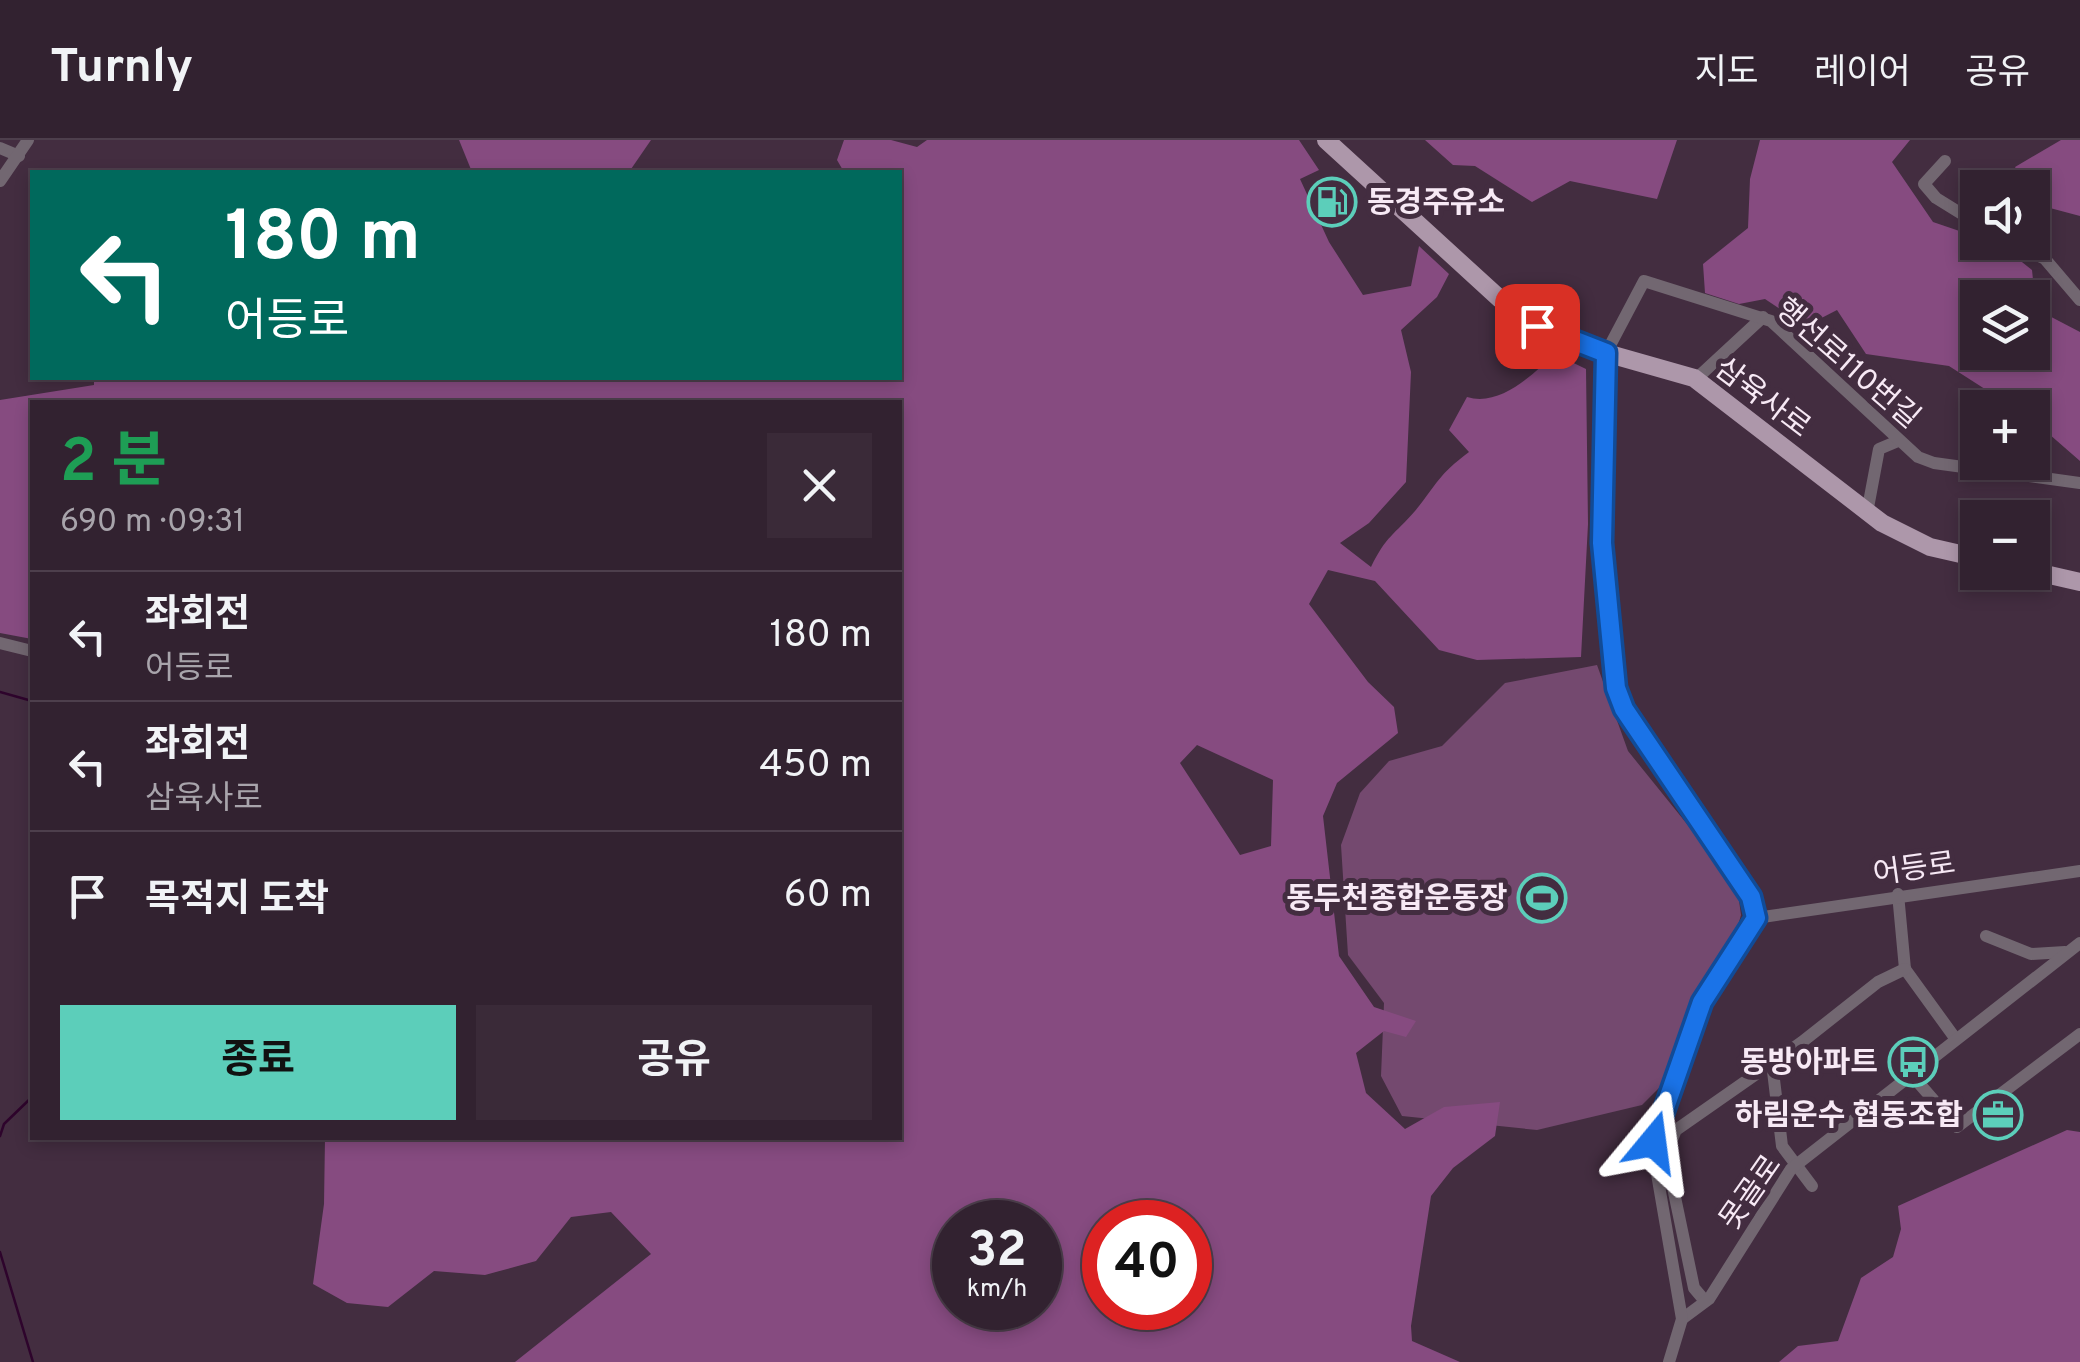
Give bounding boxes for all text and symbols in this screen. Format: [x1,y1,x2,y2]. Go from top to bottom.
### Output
text: Turnly [50,39,193,99]
text: 지도 [1695,52,1759,96]
text: 레이어 [1814,52,1911,96]
text: 공유 [1966,52,2030,96]
map controls [1960,170,2050,590]
button: sound [1960,170,2050,260]
fuel station icon: 동경주유소 [1306,176,1358,228]
place label: 동경주유소 [1367,186,1505,223]
text: 180 m [225,196,421,285]
icon: left [60,210,190,340]
button: layers [1960,280,2050,370]
pin [1495,284,1580,369]
street label: 행선로110번길 [1766,292,1926,438]
text: 어등로 [225,295,349,352]
icon: arrive [1510,299,1565,354]
street label: 삼육사로 [1706,351,1817,447]
button: + [1960,390,2050,480]
text: 2 분 [60,427,167,503]
button: close [767,433,872,538]
button: − [1960,500,2050,590]
text: 690 m · 09:31 [60,503,245,543]
text: 좌회전 [145,592,250,641]
icon: left [60,609,115,664]
text: 180 m [769,612,872,661]
text: 어등로 [145,650,233,690]
text: 좌회전 [145,722,250,771]
icon: left [60,739,115,794]
text: 450 m [759,742,872,791]
text: 삼육사로 [145,780,263,820]
street label: 어등로 [1871,846,1958,895]
icon: arrive [60,869,115,924]
text: 60 m [784,872,872,921]
sports icon: 동두천종합운동장 [1516,872,1568,924]
text: 목적지 도착 [145,877,329,926]
place label: 동두천종합운동장 [1286,882,1507,919]
button: 종료 [60,1005,456,1120]
button: 공유 [476,1005,872,1120]
bus stop icon: 동방아파트 [1887,1036,1939,1088]
place label: 동방아파트 [1740,1046,1878,1083]
office icon: 하림운수 협동조합 [1972,1089,2024,1141]
position arrow [1601,1090,1705,1194]
place label: 하림운수 협동조합 [1735,1099,1963,1136]
street label: 못골로 [1713,1149,1791,1238]
speed limit sign: 40 [1082,1200,1212,1330]
text: 32 [967,1221,1027,1284]
text: km/h [967,1274,1027,1306]

